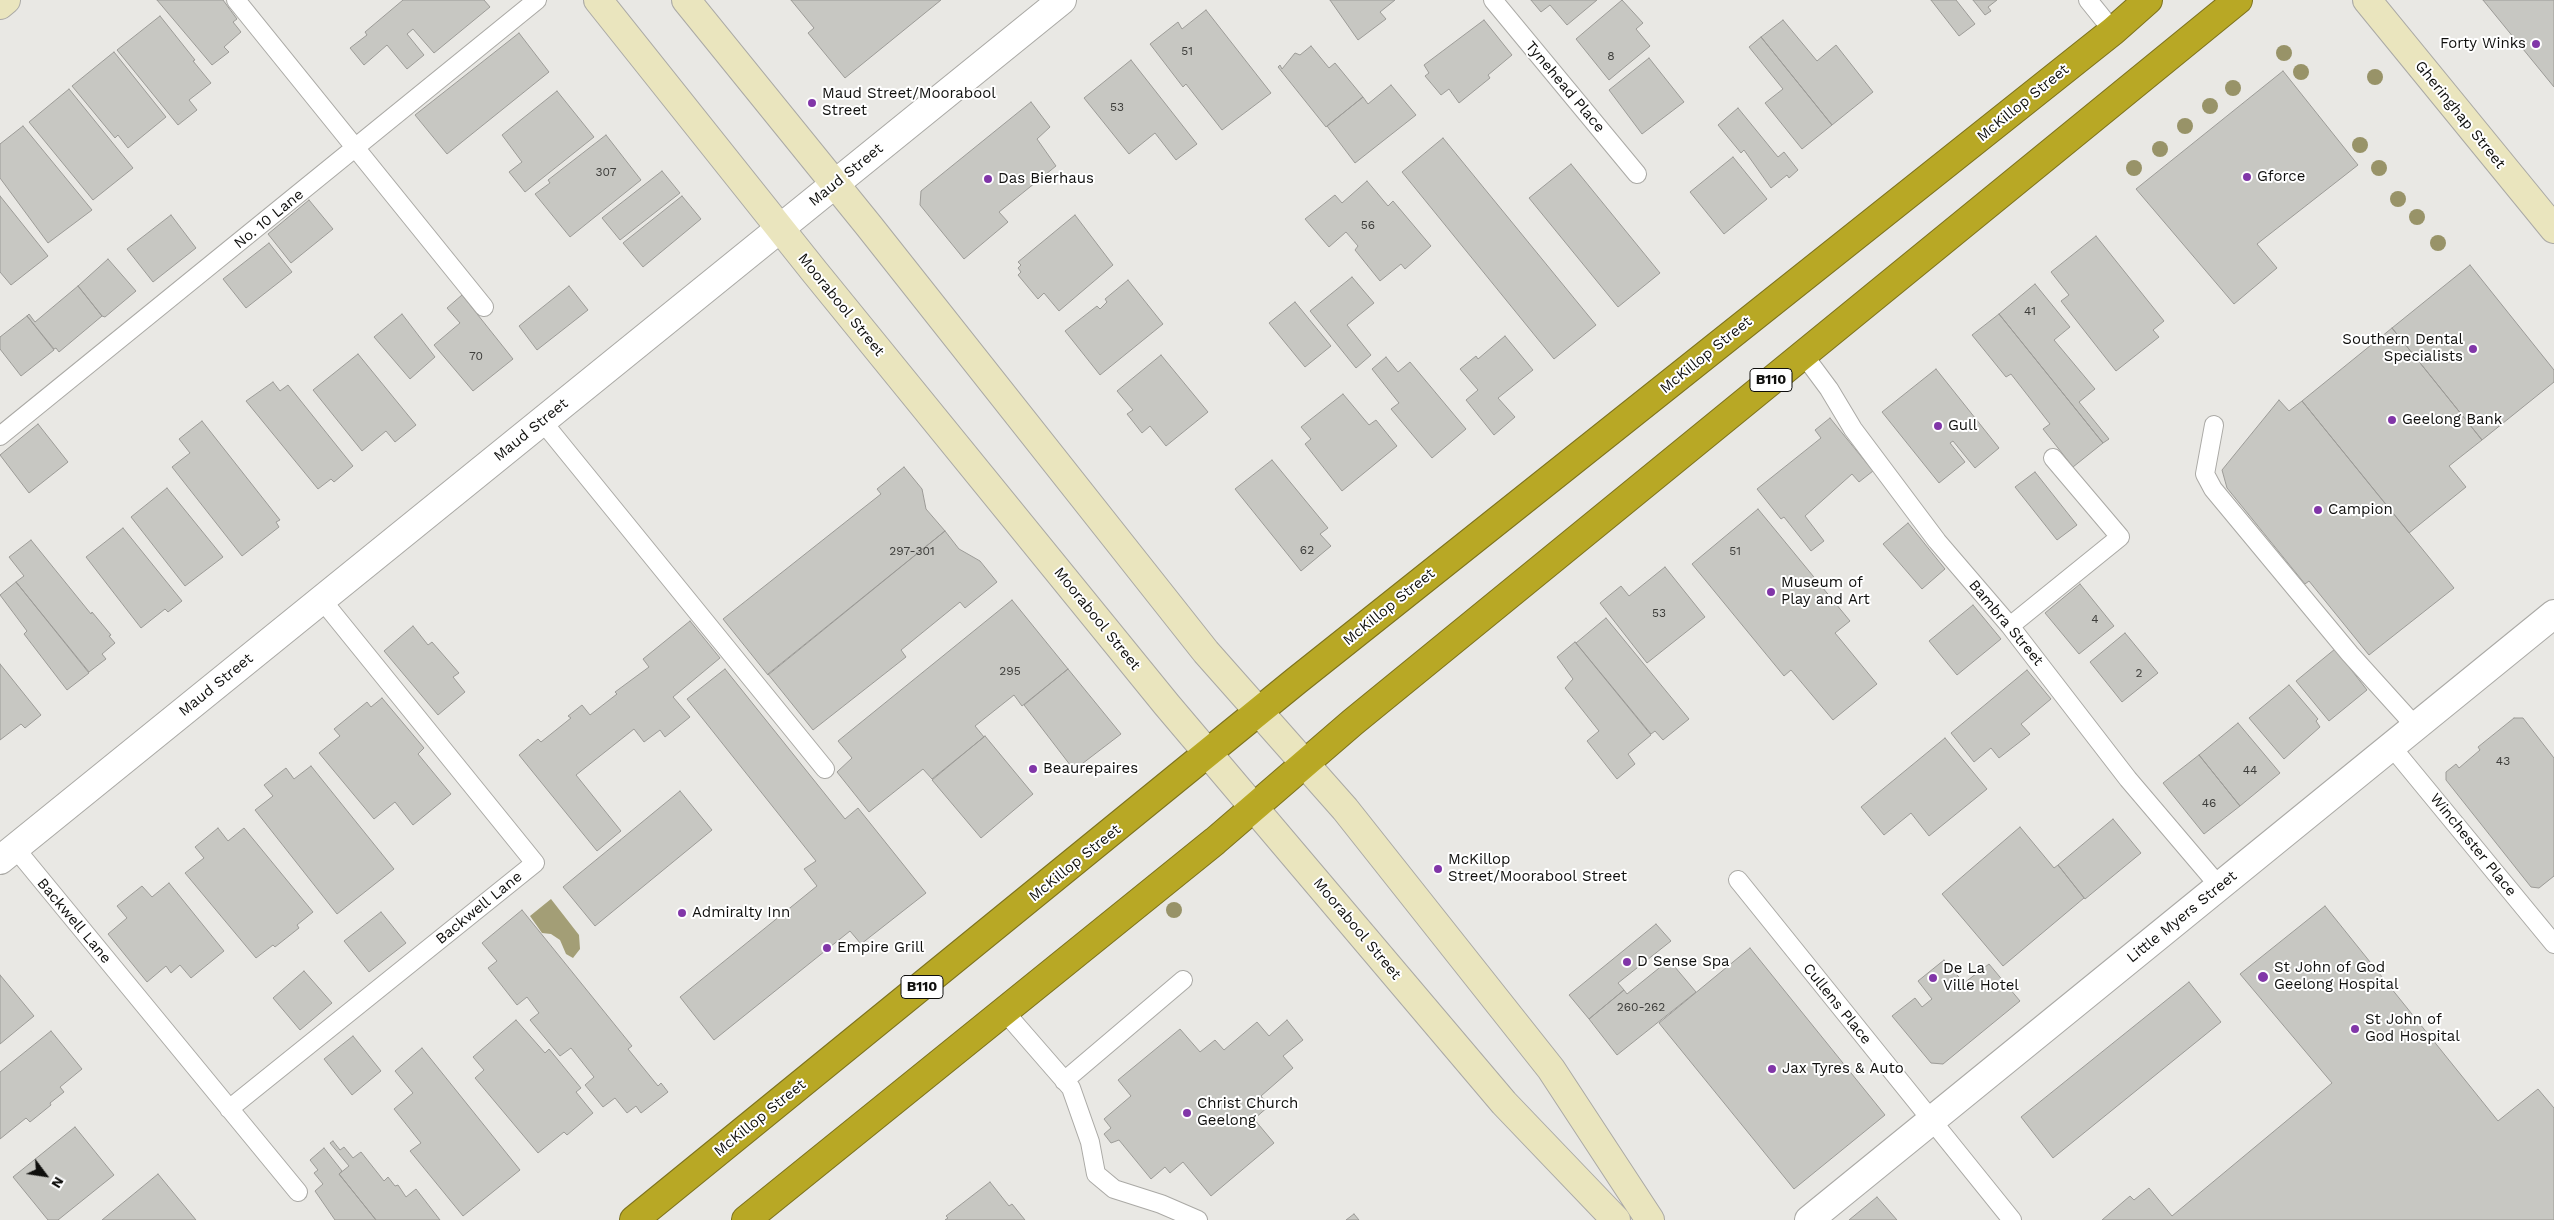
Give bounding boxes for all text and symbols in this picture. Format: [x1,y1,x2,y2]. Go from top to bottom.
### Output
place label: Forty Winks [2440,35,2526,53]
street label: Tynehead Place [1522,38,1608,136]
marker: Forty Winks [2530,38,2542,50]
house number: 51 [1181,44,1193,58]
house number: 8 [1607,49,1615,63]
street label: Gheringhap Street [2411,57,2509,173]
street label: McKillop Street [1974,61,2072,145]
place label: Maud Street/Moorabool Street [822,85,996,120]
marker: Maud Street/Moorabool Street [806,97,818,109]
house number: 53 [1110,100,1124,114]
street label: Maud Street [805,140,887,210]
house number: 307 [596,165,616,179]
place label: Gforce [2257,168,2305,186]
place label: Das Bierhaus [998,170,1094,188]
marker: Gforce [2241,171,2253,183]
marker: Das Bierhaus [982,173,994,185]
street label: No. 10 Lane [231,185,307,253]
house number: 56 [1361,218,1375,232]
street label: Moorabool Street [794,250,888,360]
house number: 41 [2024,304,2036,318]
street label: McKillop Street [1657,313,1755,397]
place label: Southern Dental Specialists [2342,331,2463,366]
marker: Southern Dental Specialists [2467,343,2479,355]
house number: 70 [469,349,483,363]
road number: B110 [1750,368,1792,392]
street label: Maud Street [490,395,572,465]
place label: Geelong Bank [2402,411,2502,429]
marker: Geelong Bank [2386,414,2398,426]
place label: Gull [1948,417,1977,435]
marker: Gull [1932,420,1944,432]
place label: Campion [2328,501,2393,519]
marker: Campion [2312,504,2324,516]
house number: 62 [1300,543,1314,557]
house number: 297-301 [889,544,935,558]
house number: 51 [1729,544,1741,558]
street label: Moorabool Street [1050,564,1144,674]
street label: McKillop Street [1340,565,1438,649]
place label: Museum of Play and Art [1781,574,1870,609]
street label: Bambra Street [1965,576,2047,670]
marker: Museum of Play and Art [1765,586,1777,598]
house number: 53 [1652,606,1666,620]
house number: 4 [2091,612,2099,626]
street label: Maud Street [175,650,257,720]
house number: 295 [999,664,1021,678]
house number: 2 [2136,666,2142,680]
house number: 43 [2496,754,2510,768]
place label: Beaurepaires [1043,760,1138,778]
marker: Beaurepaires [1027,763,1039,775]
house number: 44 [2243,763,2257,777]
street label: Winchester Place [2426,790,2520,900]
house number: 46 [2202,796,2216,810]
street label: McKillop Street [1026,821,1124,905]
place label: McKillop Street/Moorabool Street [1448,851,1627,886]
marker: McKillop Street/Moorabool Street [1432,863,1444,875]
street label: Little Myers Street [2123,867,2241,967]
street label: Backwell Lane [432,868,526,948]
street label: Moorabool Street [1309,874,1405,984]
street label: Backwell Lane [33,875,115,967]
place label: Admiralty Inn [692,904,790,922]
marker: Admiralty Inn [676,907,688,919]
place label: Empire Grill [837,939,924,957]
marker: Empire Grill [821,942,833,954]
place label: D Sense Spa [1637,953,1730,971]
marker: D Sense Spa [1621,956,1633,968]
place label: St John of God Geelong Hospital [2274,959,2399,994]
street label: Cullens Place [1799,960,1875,1048]
place label: De La Ville Hotel [1943,960,2019,995]
marker: St John of God Geelong Hospital [2256,970,2270,984]
marker: De La Ville Hotel [1927,972,1939,984]
road number: B110 [901,976,943,999]
house number: 260-262 [1617,1000,1665,1014]
place label: St John of God Hospital [2365,1011,2460,1046]
marker: St John of God Hospital [2349,1023,2361,1035]
place label: Jax Tyres & Auto [1782,1060,1904,1078]
marker: Jax Tyres & Auto [1766,1063,1778,1075]
street label: McKillop Street [711,1076,809,1160]
place label: Christ Church Geelong [1197,1095,1298,1130]
marker: Christ Church Geelong [1181,1107,1193,1119]
north arrow [20,1150,70,1200]
text: N [48,1174,67,1191]

